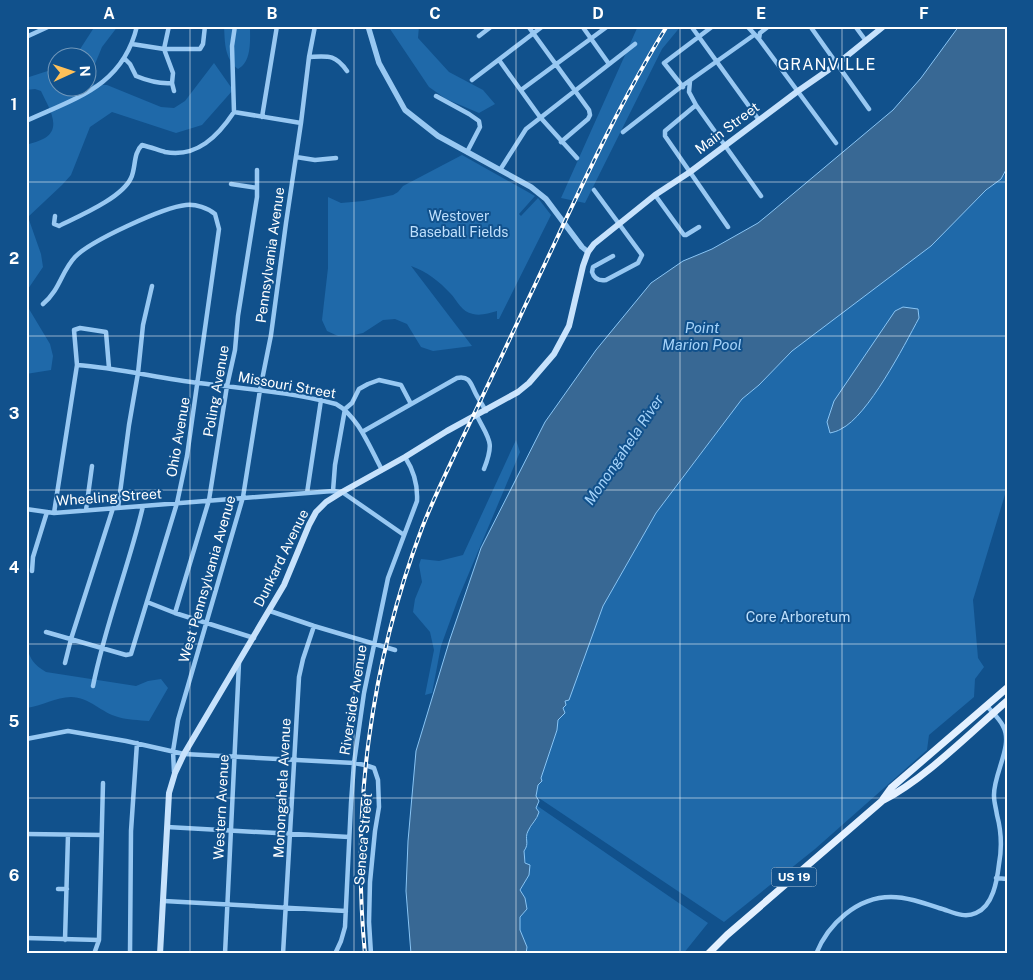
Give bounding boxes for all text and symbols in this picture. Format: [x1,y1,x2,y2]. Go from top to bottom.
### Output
text: A [103,4,115,23]
text: B [267,4,278,23]
text: C [429,4,441,23]
text: D [592,4,604,23]
text: E [756,4,766,23]
text: F [919,4,929,23]
north arrow [48,48,98,98]
district label: GRANVILLE [778,55,876,74]
text: N [77,65,93,77]
text: 1 [11,95,17,114]
street label: Main Street [692,99,762,157]
street label: Pennsylvania Avenue [253,186,287,324]
park label: Westover Baseball Fields [410,208,508,240]
text: 2 [9,249,19,268]
water label: Point Marion Pool [662,319,742,353]
street label: Poling Avenue [200,344,232,438]
street label: Missouri Street [237,368,337,402]
water label: Monongahela River [580,391,667,508]
street label: Ohio Avenue [163,396,193,478]
text: 3 [9,404,19,423]
street label: Wheeling Street [56,485,162,509]
street label: West Pennsylvania Avenue [175,494,239,664]
street label: Dunkard Avenue [250,507,312,609]
text: 4 [9,558,20,577]
park label: Core Arboretum [746,609,850,625]
street label: Riverside Avenue [336,644,370,756]
text: 5 [9,712,20,731]
street label: Monongahela Avenue [270,718,294,858]
street label: Western Avenue [210,754,232,860]
street label: Seneca Street [351,792,375,886]
text: 6 [9,866,19,885]
road number: US 19 [772,868,816,886]

